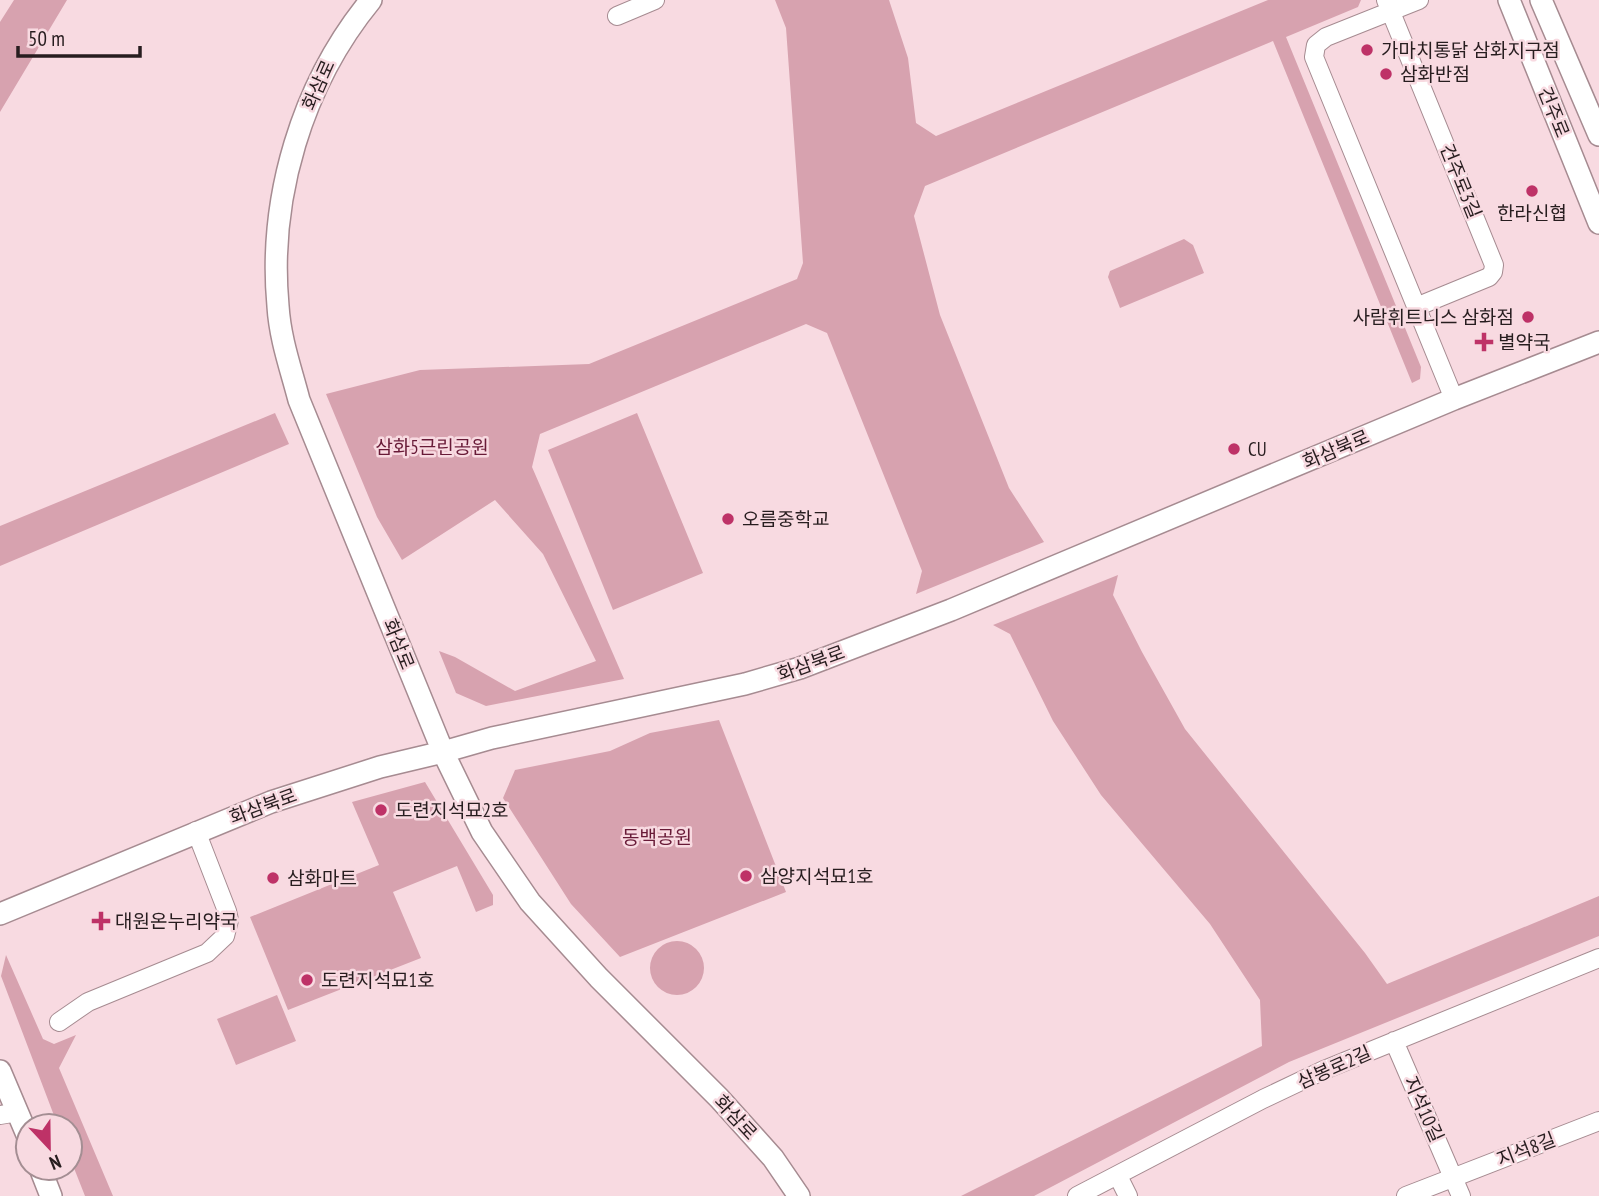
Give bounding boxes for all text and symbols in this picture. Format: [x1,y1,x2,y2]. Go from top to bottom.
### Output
scale bar [18,14,140,58]
text: 50 m [28,25,65,52]
place label: 가마치통닭 삼화지구점 [1381,38,1560,62]
marker: 가마치통닭 삼화지구점 [1359,42,1375,58]
street label: 화삼로 [296,56,340,114]
place label: 삼화반점 [1400,62,1470,86]
marker: 삼화반점 [1378,66,1394,82]
street label: 건주로 [1533,83,1575,141]
street label: 건주로3길 [1435,140,1487,222]
marker: 한라신협 [1524,183,1540,199]
place label: 한라신협 [1497,201,1567,225]
place label: 사람휘트니스 삼화점 [1353,305,1514,329]
marker: 사람휘트니스 삼화점 [1520,309,1536,325]
place label: 별약국 [1498,330,1550,354]
marker: 별약국 [1476,334,1492,350]
street label: 화삼북로 [1299,424,1373,474]
park label: 삼화5근린공원 [375,435,489,459]
place label: CU [1248,437,1267,461]
marker: CU [1226,441,1242,457]
place label: 오름중학교 [742,507,829,531]
marker: 오름중학교 [720,511,736,527]
street label: 화삼로 [378,615,420,673]
street label: 화삼북로 [774,640,848,686]
street label: 화삼북로 [226,783,300,829]
place label: 도련지석묘2호 [395,798,508,822]
marker: 도련지석묘2호 [373,802,389,818]
park label: 동백공원 [622,825,692,849]
place label: 삼양지석묘1호 [760,864,873,888]
place label: 삼화마트 [287,866,357,890]
marker: 삼양지석묘1호 [738,868,754,884]
marker: 삼화마트 [265,870,281,886]
place label: 대원온누리약국 [115,909,237,933]
marker: 대원온누리약국 [93,913,109,929]
place label: 도련지석묘1호 [321,968,434,992]
marker: 도련지석묘1호 [299,972,315,988]
street label: 삼봉로2길 [1293,1040,1375,1094]
street label: 지석10길 [1399,1072,1449,1146]
street label: 화삼로 [709,1090,763,1144]
north arrow [14,1112,84,1182]
street label: 지석8길 [1493,1127,1559,1171]
text: N [46,1150,65,1176]

